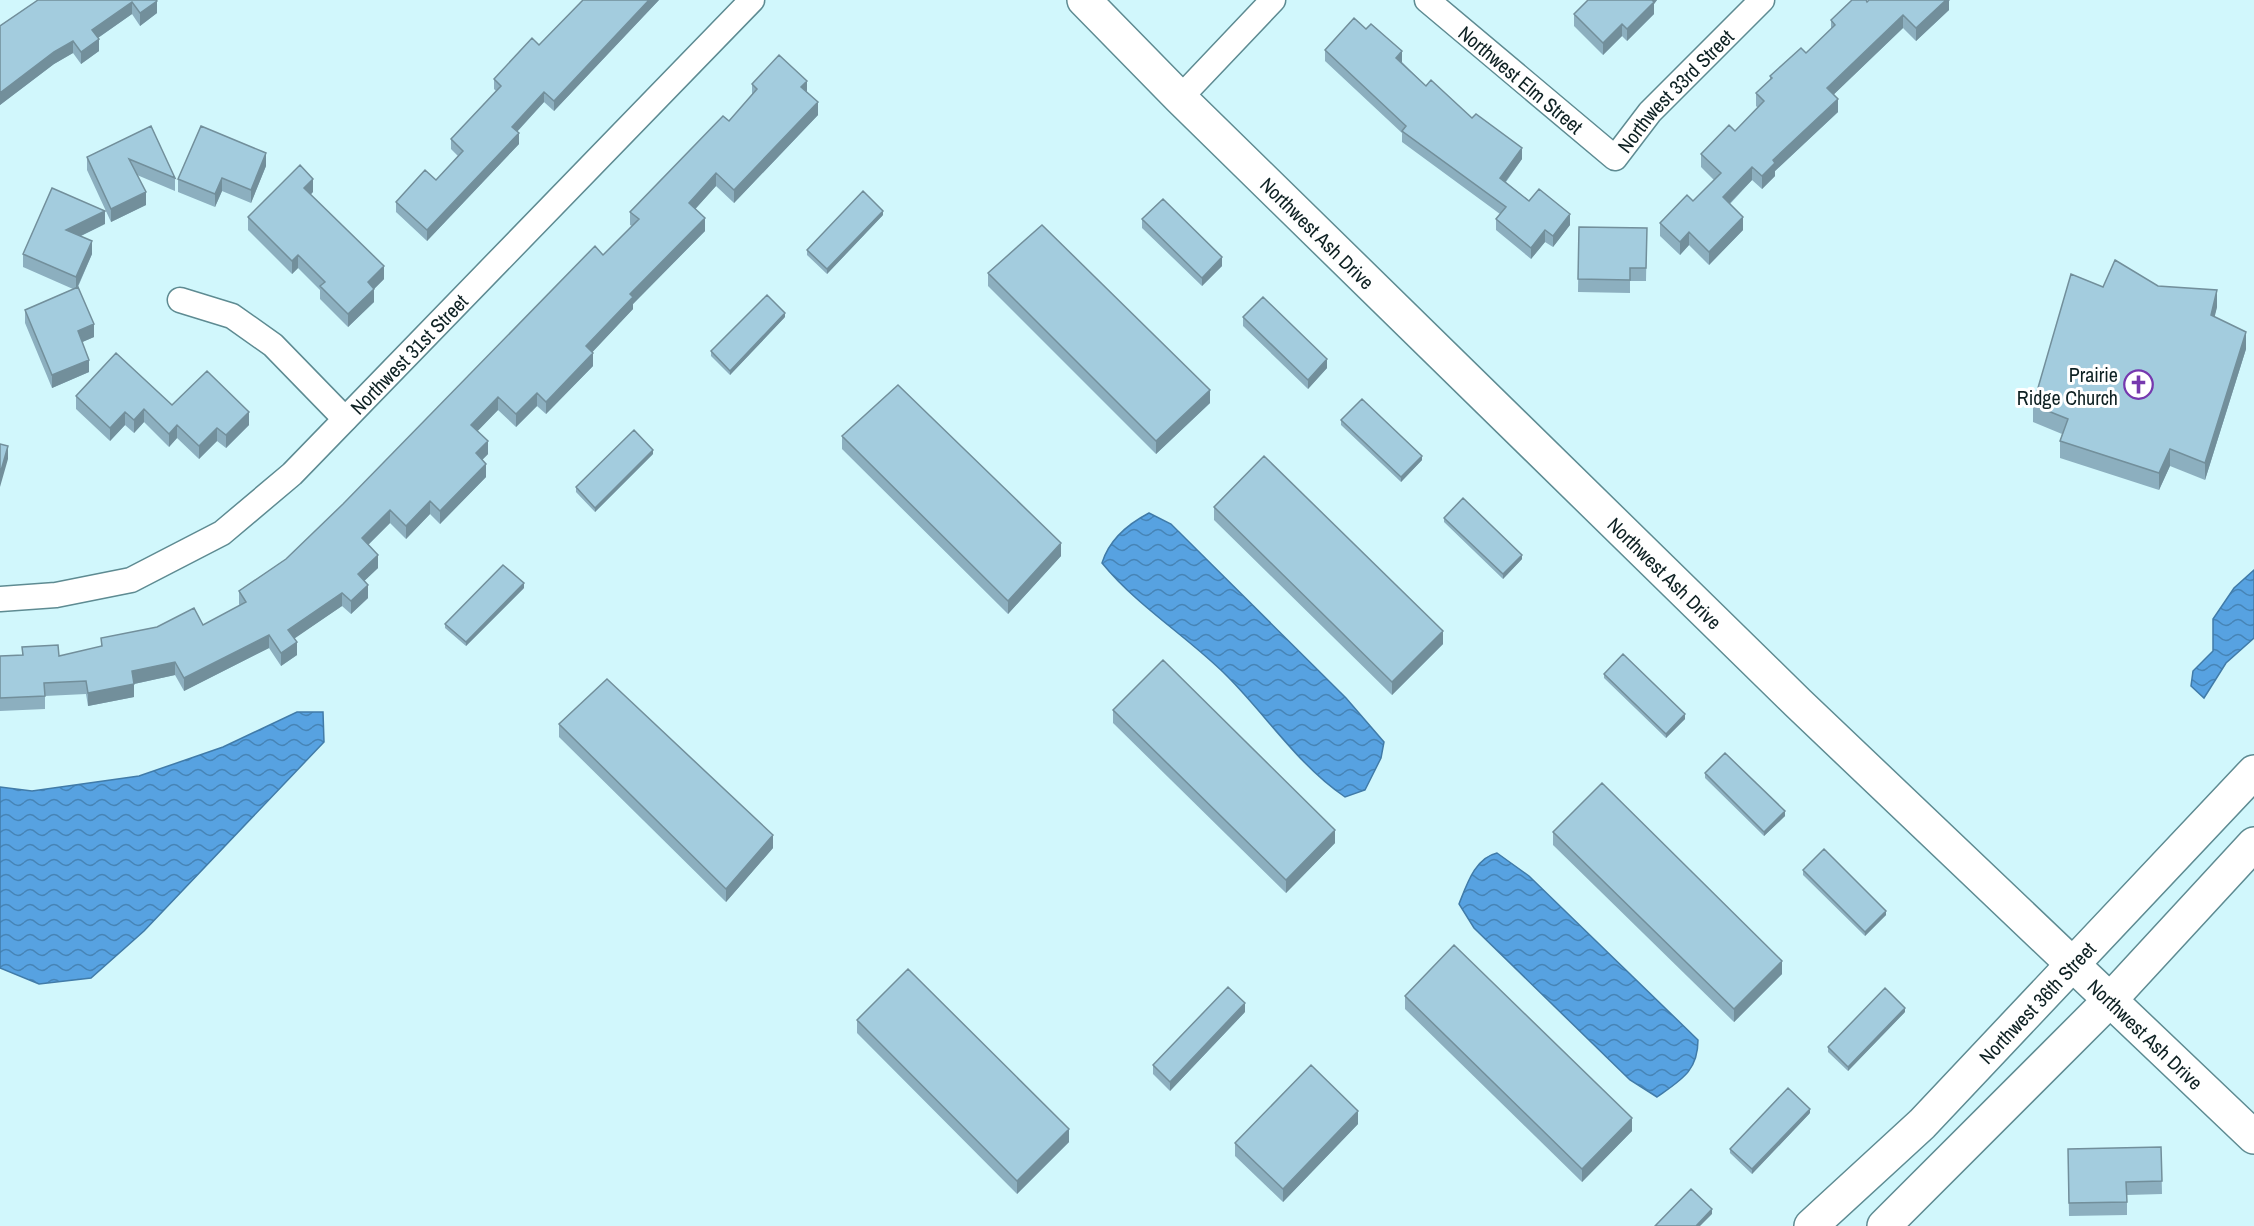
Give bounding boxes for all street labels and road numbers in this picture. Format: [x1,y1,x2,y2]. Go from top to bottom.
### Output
street label: Northwest Elm Street [1453,19,1590,140]
street label: Northwest 33rd Street [1611,23,1739,158]
street label: Northwest Ash Drive [1255,171,1381,295]
street label: Northwest 31st Street [344,288,474,420]
street label: Northwest Ash Drive [1602,511,1728,635]
street label: Northwest 36th Street [1972,935,2101,1069]
street label: Northwest Ash Drive [2082,973,2209,1095]

